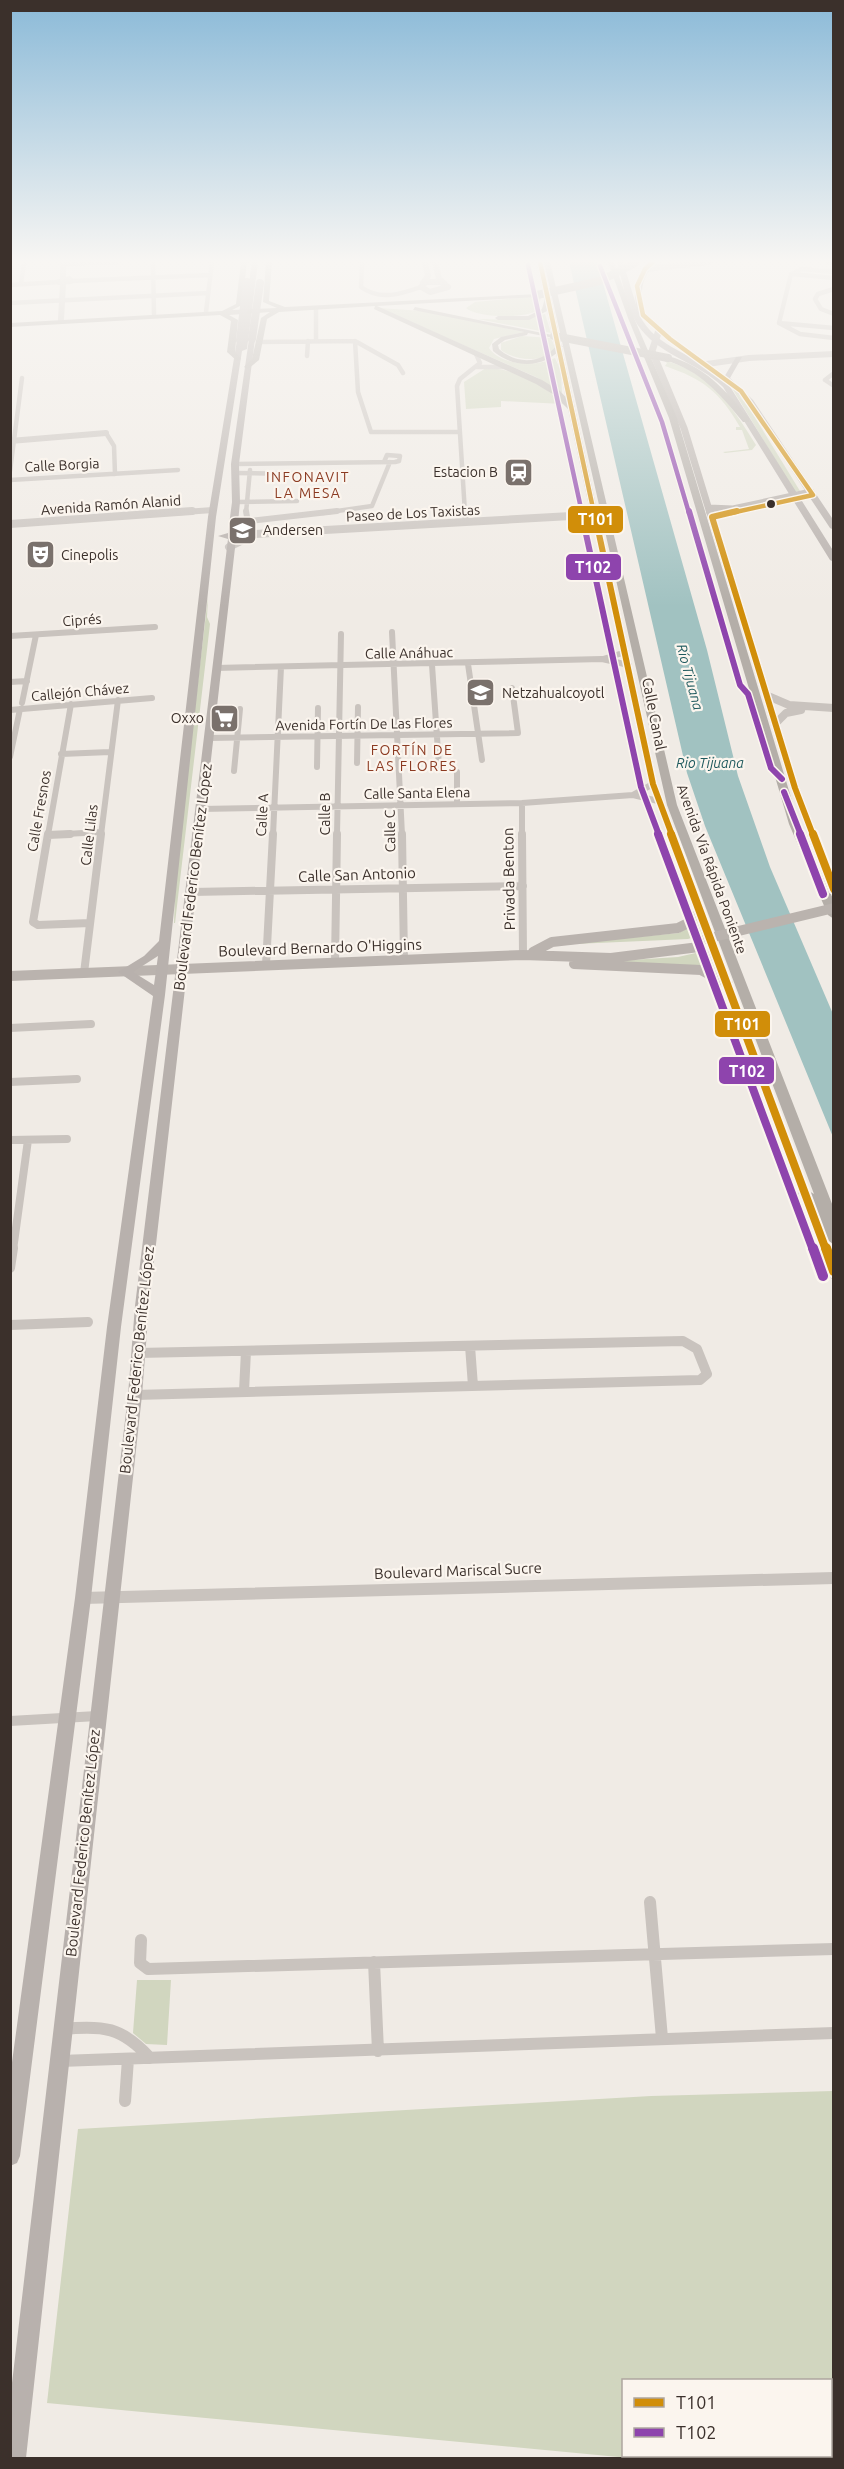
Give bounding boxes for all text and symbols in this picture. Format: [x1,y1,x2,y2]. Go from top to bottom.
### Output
street label: Calle Borgia [24,455,100,475]
station icon: Estacion B [503,456,535,488]
place label: Estacion B [433,464,498,480]
district label: INFONAVIT LA MESA [266,469,350,501]
street label: Avenida Ramón Alanid [40,492,182,518]
unlabelled marker [765,498,777,510]
street label: Paseo de Los Taxistas [346,502,480,524]
line badge: T101 [567,505,624,534]
text: T101 [578,510,614,528]
school or university icon: Andersen [226,514,258,546]
place label: Andersen [263,522,323,538]
theatre icon: Cinepolis [24,539,56,571]
place label: Cinepolis [61,547,118,563]
line badge: T102 [565,553,622,581]
text: T102 [575,558,611,576]
street label: Ciprés [62,611,102,629]
water label: Río Tijuana [673,642,707,712]
street label: Calle Anáhuac [365,644,454,662]
street label: Calle Canal [639,676,670,752]
school or university icon: Netzahualcoyotl [465,677,497,709]
street label: Callejón Chávez [30,680,130,704]
place label: Netzahualcoyotl [502,685,605,701]
supermarket icon: Oxxo [209,702,241,734]
place label: Oxxo [171,710,204,726]
street label: Avenida Fortín De Las Flores [275,714,453,734]
district label: FORTÍN DE LAS FLORES [366,741,458,774]
water label: Rio Tijuana [676,755,744,771]
street label: Boulevard Federico Benítez López [170,762,215,991]
street label: Calle Fresnos [24,769,54,853]
street label: Avenida Vía Rápida Poniente [674,782,750,956]
street label: Calle Santa Elena [363,784,471,802]
street label: Calle B [317,792,333,835]
street label: Calle A [253,793,271,837]
street label: Calle Lilas [77,803,101,867]
street label: Calle C [382,809,398,852]
street label: Privada Benton [499,827,518,931]
street label: Calle San Antonio [298,864,416,885]
street label: Boulevard Bernardo O'Higgins [218,935,422,960]
line badge: T101 [714,1010,771,1038]
text: T101 [724,1015,760,1033]
line badge: T102 [718,1056,775,1085]
text: T102 [729,1062,765,1080]
street label: Boulevard Federico Benítez López [116,1245,157,1474]
street label: Boulevard Mariscal Sucre [374,1559,542,1582]
street label: Boulevard Federico Benítez López [62,1728,103,1957]
legend [622,2379,832,2457]
text: T101 [676,2392,716,2412]
text: T102 [676,2422,716,2442]

